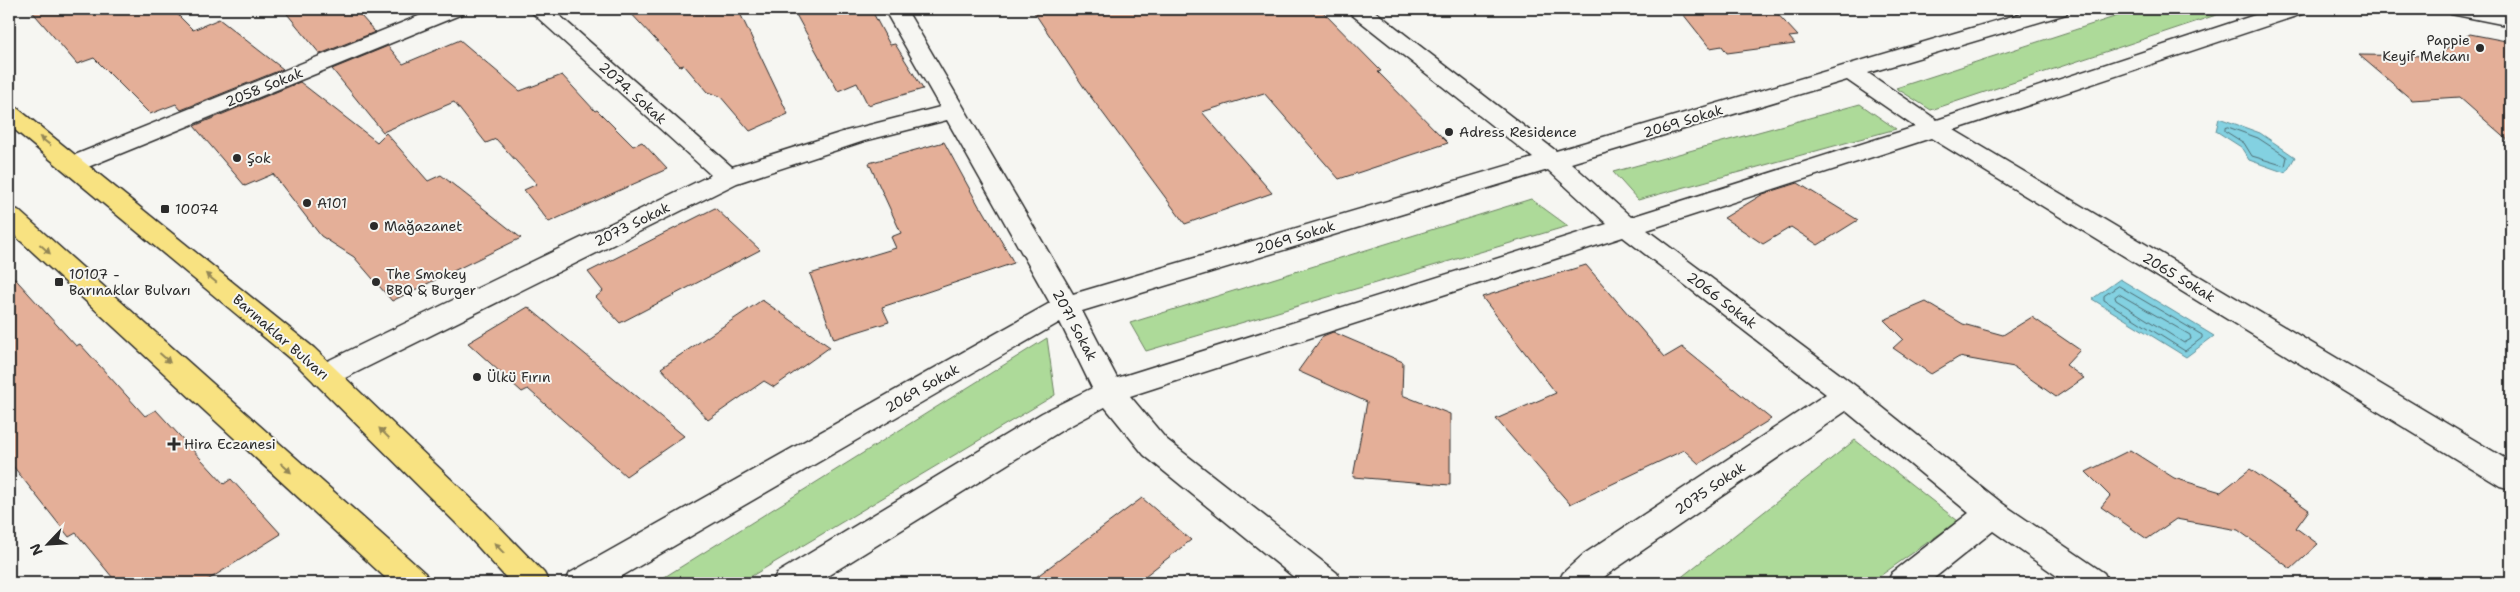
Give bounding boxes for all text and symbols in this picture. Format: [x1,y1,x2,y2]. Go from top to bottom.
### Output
place label: Pappie Keyif Mekanı [2382,31,2470,65]
marker: Pappie Keyif Mekanı [2474,42,2486,54]
street label: 2074. Sokak [595,58,671,128]
street label: 2058 Sokak [223,63,305,111]
street label: 2069 Sokak [1641,100,1725,142]
place label: Adress Residence [1459,123,1577,141]
marker: Adress Residence [1443,126,1455,138]
one-way arrow [39,136,52,147]
place label: Şok [247,149,271,167]
marker: Şok [231,152,243,164]
place label: A101 [317,194,347,212]
marker: A101 [301,197,313,209]
street label: 2073 Sokak [591,198,673,250]
place label: 10074 [175,200,218,218]
marker: 10074 [159,203,171,215]
street label: 2069 Sokak [1253,216,1337,258]
place label: Mağazanet [384,217,462,235]
marker: Mağazanet [368,220,380,232]
one-way arrow [38,243,50,255]
street label: 2065 Sokak [2139,248,2219,306]
place label: 10107 - Barınaklar Bulvarı [69,265,191,299]
place label: The Smokey BBQ & Burger [386,265,477,299]
street label: 2066 Sokak [1683,268,1761,332]
one-way arrow [205,272,218,283]
marker: 10107 - Barınaklar Bulvarı [53,276,65,288]
marker: The Smokey BBQ & Burger [370,276,382,288]
street label: 2071 Sokak [1049,286,1101,364]
street label: Barınaklar Bulvarı [229,290,333,384]
one-way arrow [159,353,172,364]
street label: 2069 Sokak [882,360,962,416]
place label: Ülkü Fırın [487,368,551,386]
marker: Ülkü Fırın [471,371,483,383]
one-way arrow [378,427,390,439]
place label: Hira Eczanesi [184,435,276,453]
marker: Hira Eczanesi [168,438,180,450]
street label: 2075 Sokak [1671,458,1749,518]
one-way arrow [279,462,292,473]
north arrow [22,520,72,570]
text: N [26,541,47,558]
one-way arrow [493,542,505,554]

